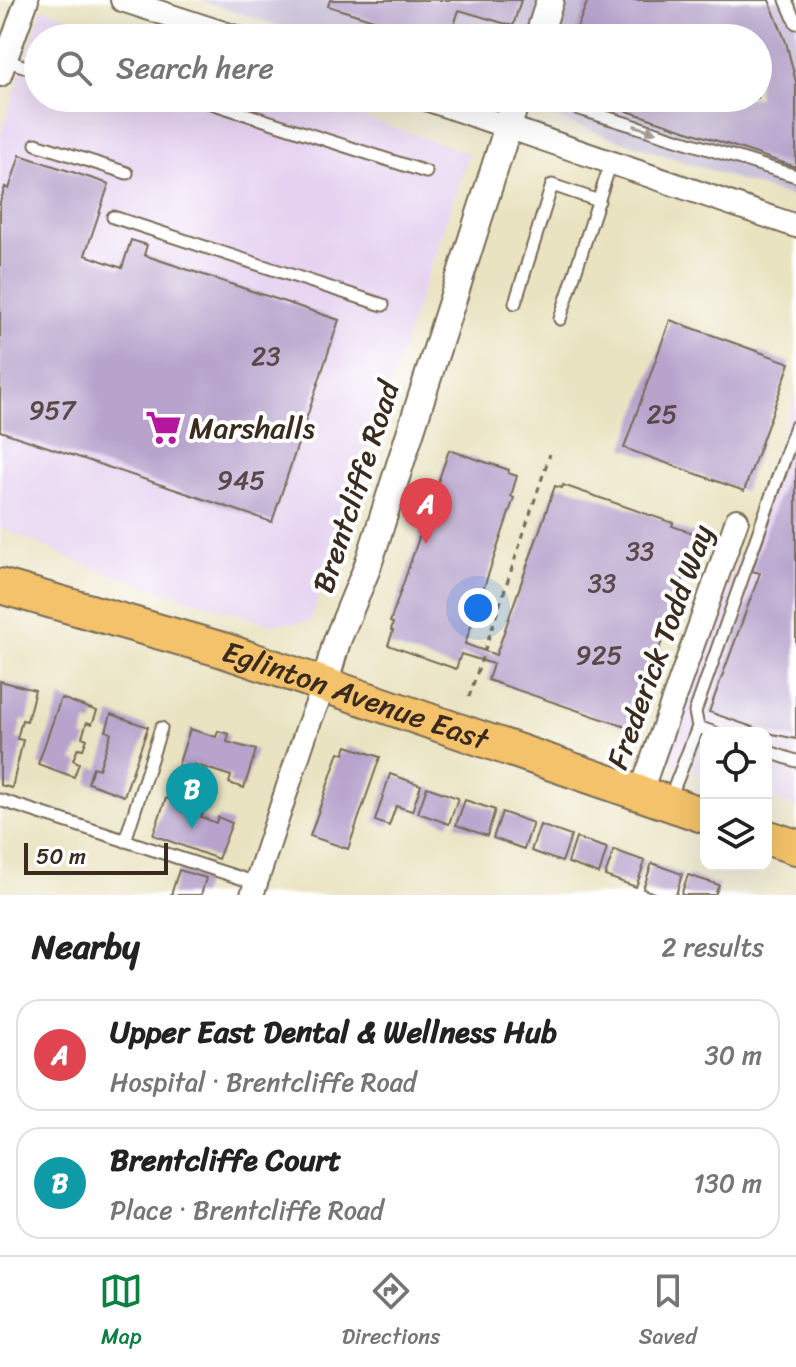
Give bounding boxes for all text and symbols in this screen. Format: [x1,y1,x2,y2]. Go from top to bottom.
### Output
search box [24,24,772,112]
text: Search here [116,41,274,95]
icon: search [52,46,96,90]
one-way arrow [633,123,657,136]
house number: 23 [251,333,281,379]
street label: Brentcliffe Road [296,372,416,600]
house number: 957 [29,387,77,433]
house number: 25 [647,391,678,437]
place label: Marshalls [189,401,316,455]
supermarket icon: Marshalls [144,409,182,447]
house number: 945 [217,457,265,503]
pin: A [400,478,452,544]
street label: Frederick Todd Way [591,516,730,777]
house number: 33 [626,528,654,574]
house number: 33 [588,560,616,606]
your location [458,588,498,628]
street label: Eglinton Avenue East [215,625,498,767]
house number: 925 [576,632,623,678]
map controls [700,727,772,871]
button: locate [700,727,772,799]
pin: B [166,763,218,829]
button: layers [700,799,772,871]
text: 50 m [36,837,86,876]
scale bar [24,839,168,875]
text: Nearby [32,917,140,977]
text: 2 results [662,924,764,970]
text: Upper East Dental & Wellness Hub [110,1005,557,1059]
text: A [51,1032,69,1078]
text: 30 m [705,1032,762,1078]
text: Hospital · Brentcliffe Road [110,1059,416,1105]
text: Brentcliffe Court [110,1133,341,1187]
text: B [52,1160,68,1206]
text: 130 m [693,1160,762,1206]
text: Place · Brentcliffe Road [110,1187,384,1233]
tab: Map [99,1269,143,1356]
tab: Directions [342,1269,440,1356]
tab: Saved [639,1269,697,1356]

